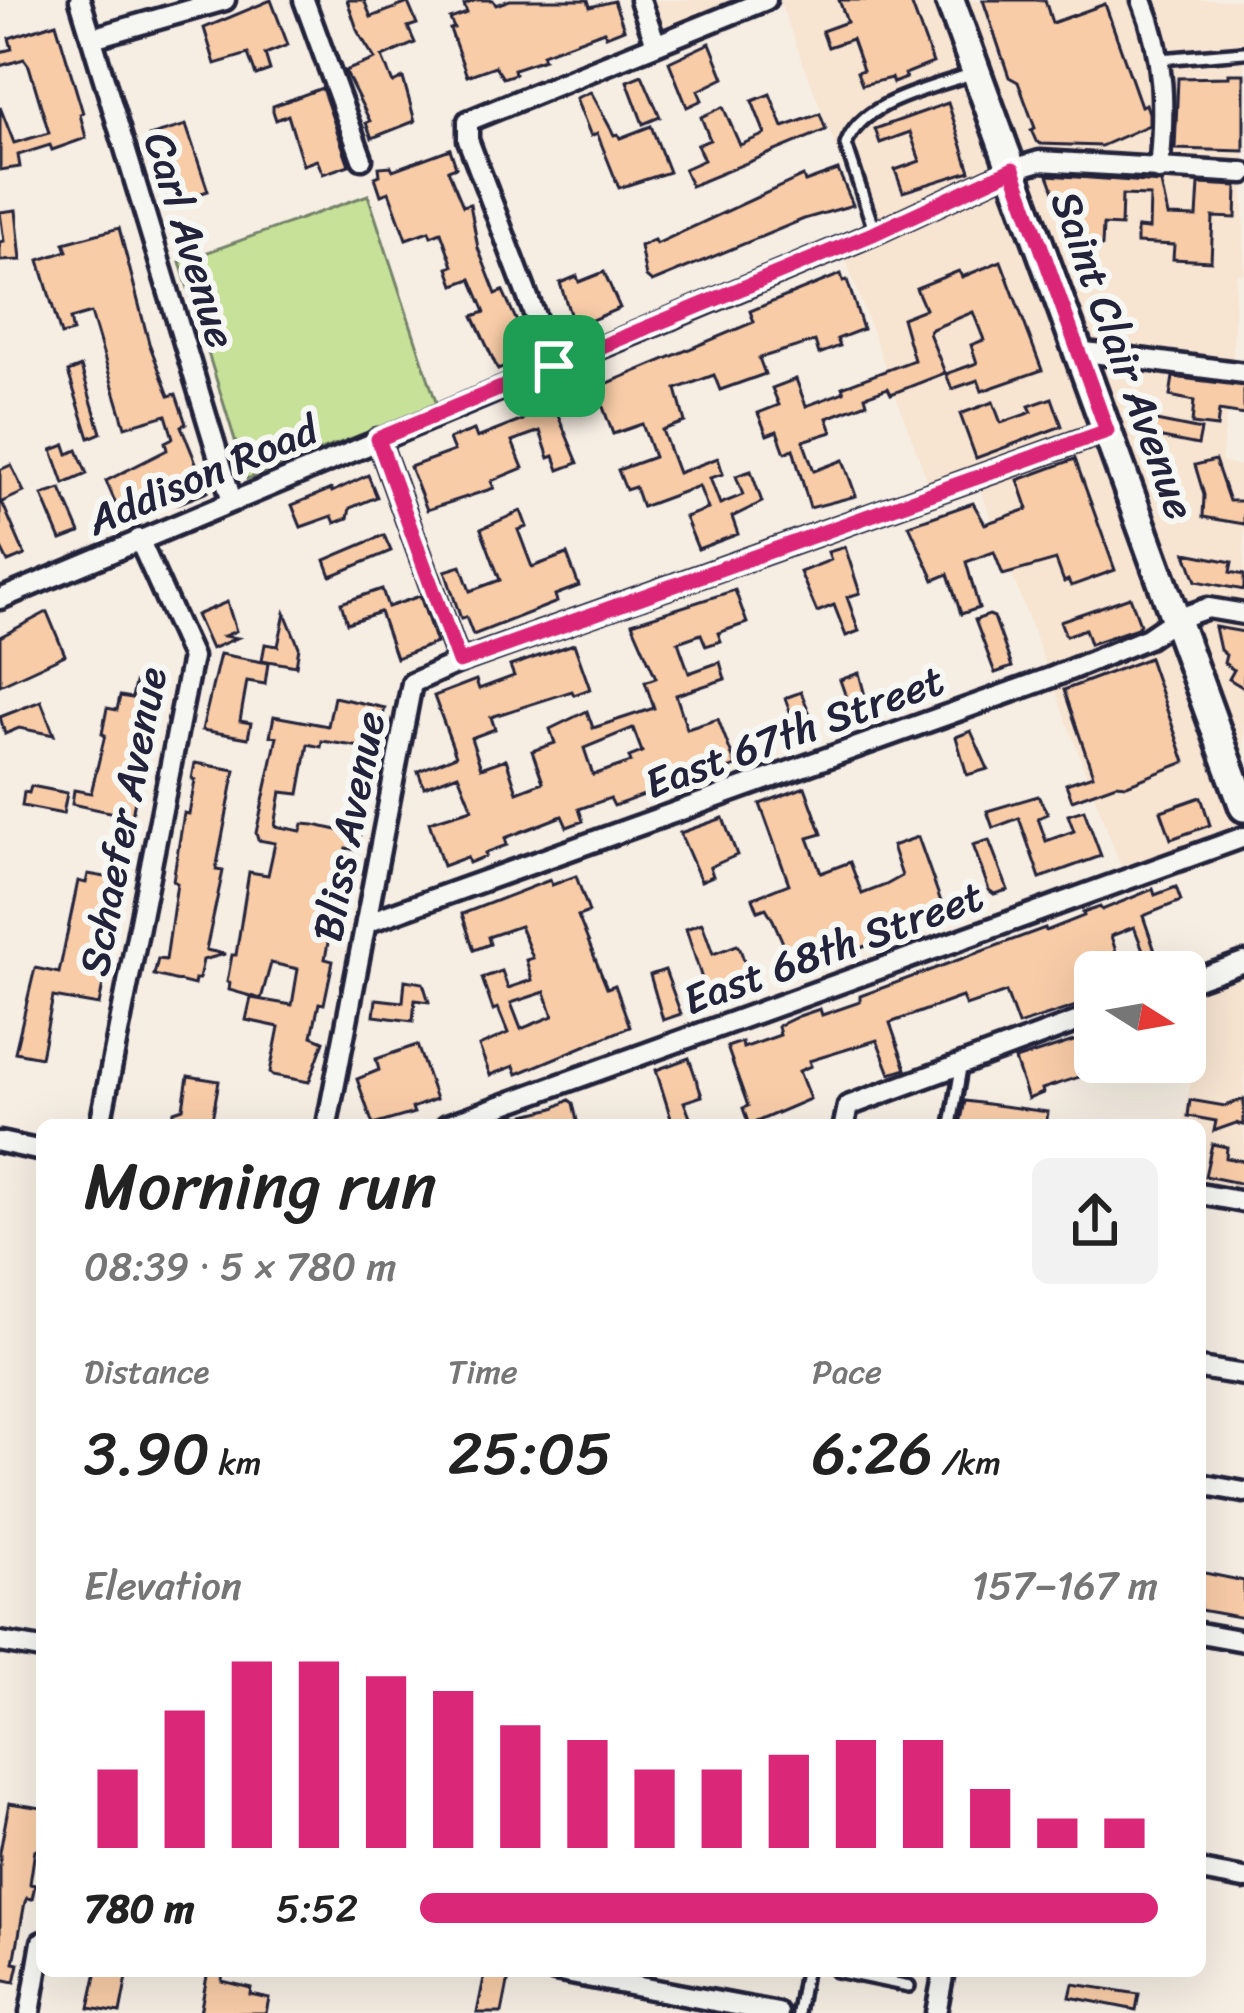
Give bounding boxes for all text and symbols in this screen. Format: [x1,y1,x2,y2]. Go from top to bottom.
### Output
street label: Carl Avenue [122,123,258,358]
street label: Saint Clair Avenue [1029,180,1217,530]
pin [503,315,605,417]
icon: arrive [521,333,587,399]
street label: Addison Road [74,392,332,557]
street label: East 67th Street [634,643,955,820]
street label: Schaefer Avenue [57,661,189,982]
street label: Bliss Avenue [290,705,408,948]
street label: East 68th Street [672,859,994,1037]
north arrow [1074,951,1206,1083]
map controls [1074,951,1206,1083]
text: Morning run [84,1128,437,1245]
button: share [1032,1158,1158,1284]
text: 08:39 · 5 × 780 m [84,1232,396,1301]
text: Distance [84,1343,209,1401]
text: Time [448,1343,518,1401]
text: Pace [812,1343,882,1401]
text: 3.90 [84,1401,210,1507]
text: 25:05 [448,1401,612,1507]
text: 6:26 [812,1401,933,1507]
text: km [210,1434,261,1492]
text: /km [933,1434,1001,1492]
text: Elevation [84,1551,242,1620]
text: 157–167 m [972,1551,1158,1620]
text: 780 m [84,1874,195,1943]
text: 5:52 [276,1874,358,1943]

